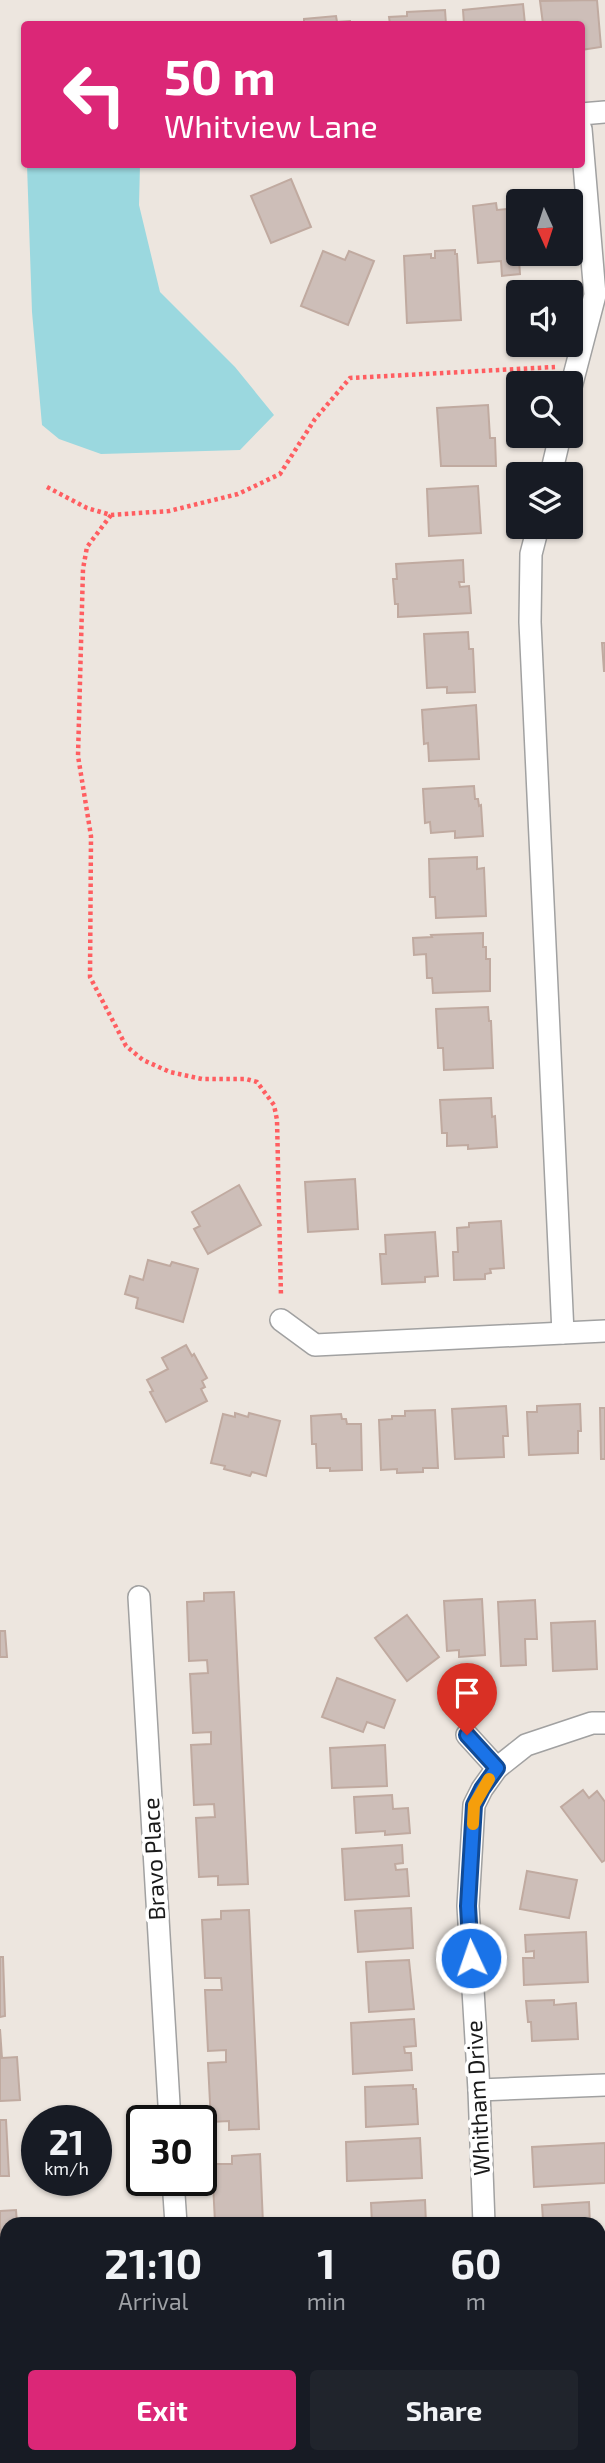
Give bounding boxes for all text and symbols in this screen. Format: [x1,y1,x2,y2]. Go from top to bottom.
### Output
text: 50 m [164,46,276,105]
icon: left [49,49,140,140]
text: Whitview Lane [164,106,378,144]
north arrow [506,189,583,266]
map controls [506,189,583,539]
button: sound [506,280,583,357]
button: search [506,371,583,448]
button: layers [506,462,583,539]
pin [437,1663,497,1735]
icon: arrive [448,1674,486,1712]
street label: Bravo Place [136,1797,170,1921]
position arrow [434,1921,508,1995]
street label: Whitham Drive [459,2020,495,2176]
speed limit sign: 30 [126,2105,217,2196]
text: 21 [49,2120,84,2162]
text: km/h [44,2157,89,2179]
text: 21:10 [104,2237,202,2287]
text: 1 [317,2237,335,2287]
text: 60 [450,2237,502,2287]
text: Arrival [118,2287,188,2315]
text: min [307,2287,346,2315]
text: m [466,2287,486,2315]
button: Exit [28,2370,296,2450]
button: Share [310,2370,578,2450]

